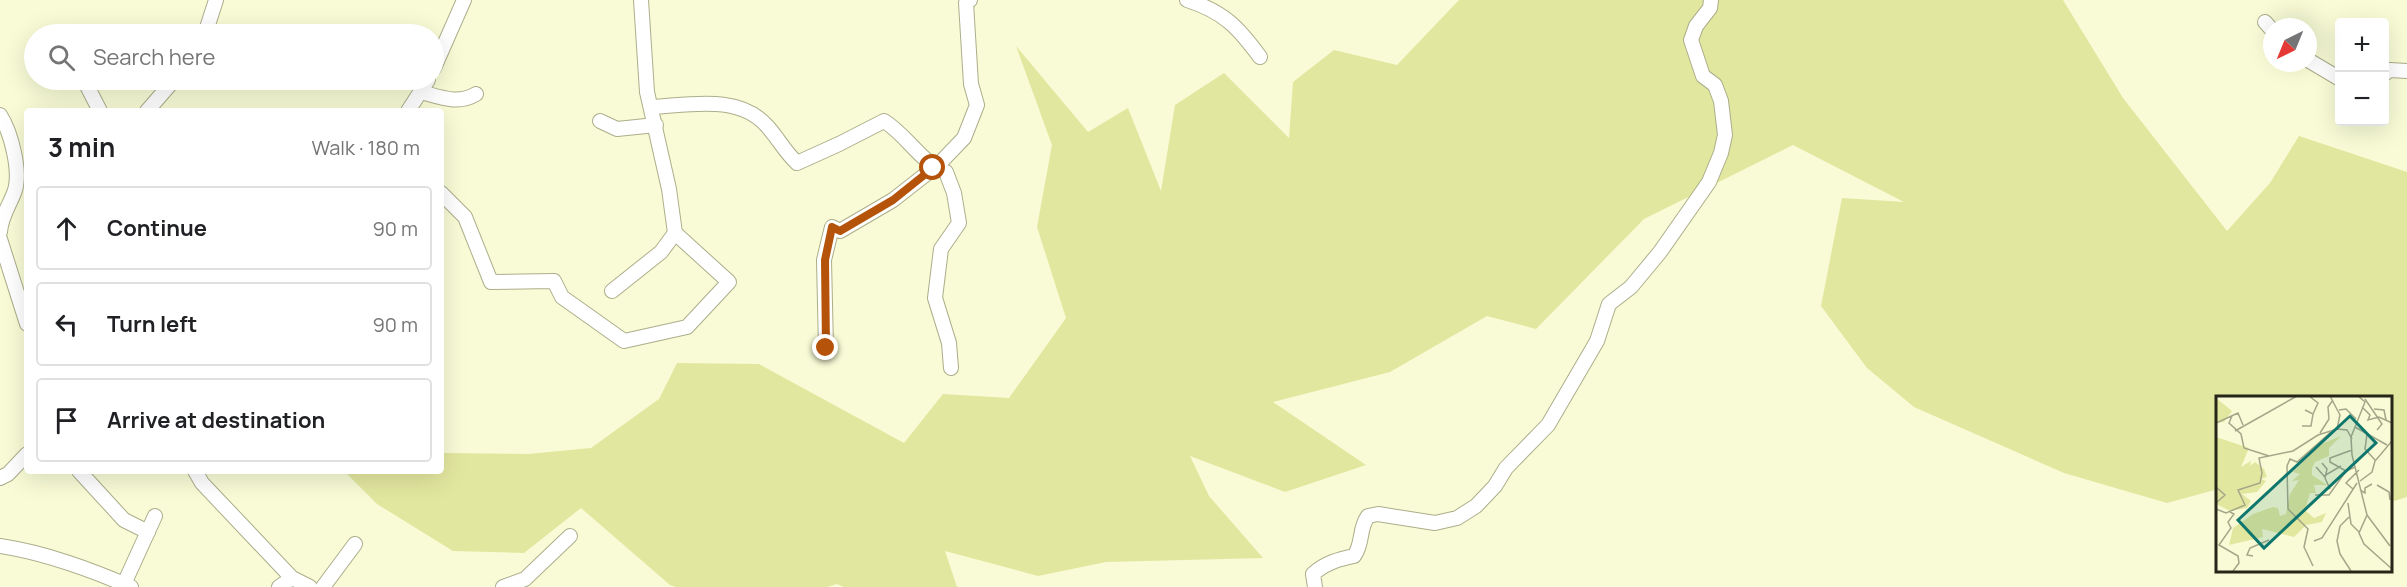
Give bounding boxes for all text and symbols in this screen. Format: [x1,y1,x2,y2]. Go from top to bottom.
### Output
north arrow [2263,18,2317,72]
map controls [2335,18,2389,126]
button: + [2335,18,2389,72]
search box [24,24,444,90]
icon: search [45,41,78,74]
text: Search here [93,42,215,72]
button: − [2335,72,2389,126]
text: 3 min [48,129,115,165]
text: Walk · 180 m [311,134,420,161]
route start [919,154,945,180]
icon: ahead [50,212,83,245]
text: Continue [107,213,207,243]
text: 90 m [372,215,418,242]
icon: left [50,308,83,341]
text: Turn left [107,309,197,339]
text: 90 m [372,311,418,338]
route end [812,334,838,360]
inset map [2216,396,2392,572]
icon: arrive [50,404,83,437]
text: Arrive at destination [107,405,325,435]

